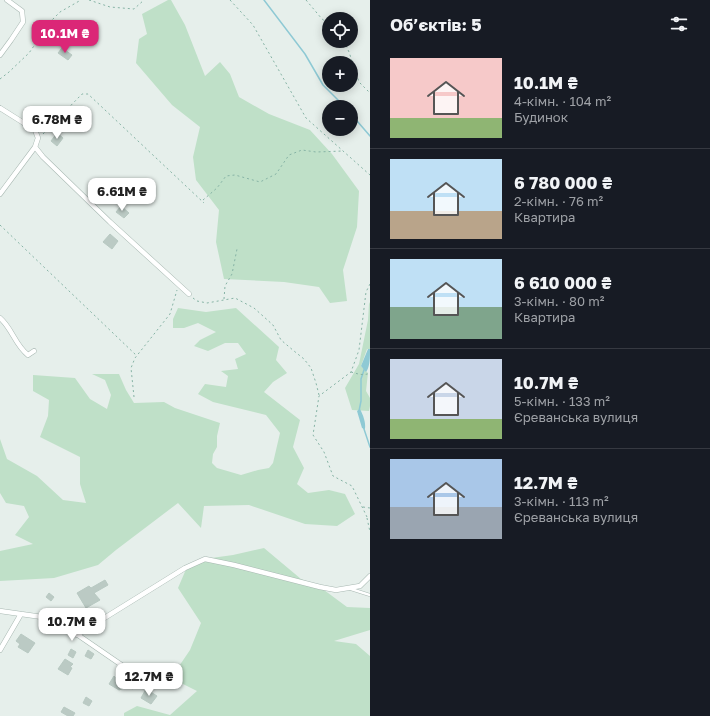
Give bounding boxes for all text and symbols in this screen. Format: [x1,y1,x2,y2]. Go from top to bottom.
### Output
map controls [322,12,358,136]
button: locate [322,12,358,48]
icon: filters [668,13,690,35]
text: Об’єктів: 5 [390,14,482,35]
pin: 10.1M ₴ [28,20,102,54]
text: 10.1M ₴ [41,25,89,41]
button: + [322,56,358,92]
text: 10.1M ₴ [514,72,578,93]
icon: home [422,74,470,122]
text: 4-кімн. · 104 m² [514,93,611,109]
button: − [322,100,358,136]
pin: 6.78M ₴ [20,106,94,140]
text: Будинок [514,109,568,125]
text: 6.78M ₴ [32,111,82,127]
text: 6 780 000 ₴ [514,172,612,193]
icon: home [422,175,470,223]
pin: 6.61M ₴ [85,178,159,212]
text: 6.61M ₴ [97,183,147,199]
text: 2-кімн. · 76 m² [514,193,603,209]
text: Квартира [514,209,575,225]
text: 6 610 000 ₴ [514,272,612,293]
icon: home [422,275,470,323]
text: 3-кімн. · 80 m² [514,293,605,309]
text: Квартира [514,309,575,325]
text: 10.7M ₴ [514,372,578,393]
icon: home [422,375,470,423]
text: 5-кімн. · 133 m² [514,393,610,409]
text: Єреванська вулиця [514,409,638,425]
text: 12.7M ₴ [514,472,578,493]
icon: home [422,475,470,523]
text: 3-кімн. · 113 m² [514,493,609,509]
text: Єреванська вулиця [514,509,638,525]
pin: 10.7M ₴ [35,608,109,642]
text: 10.7M ₴ [47,613,97,629]
pin: 12.7M ₴ [112,663,186,697]
text: 12.7M ₴ [125,668,173,684]

